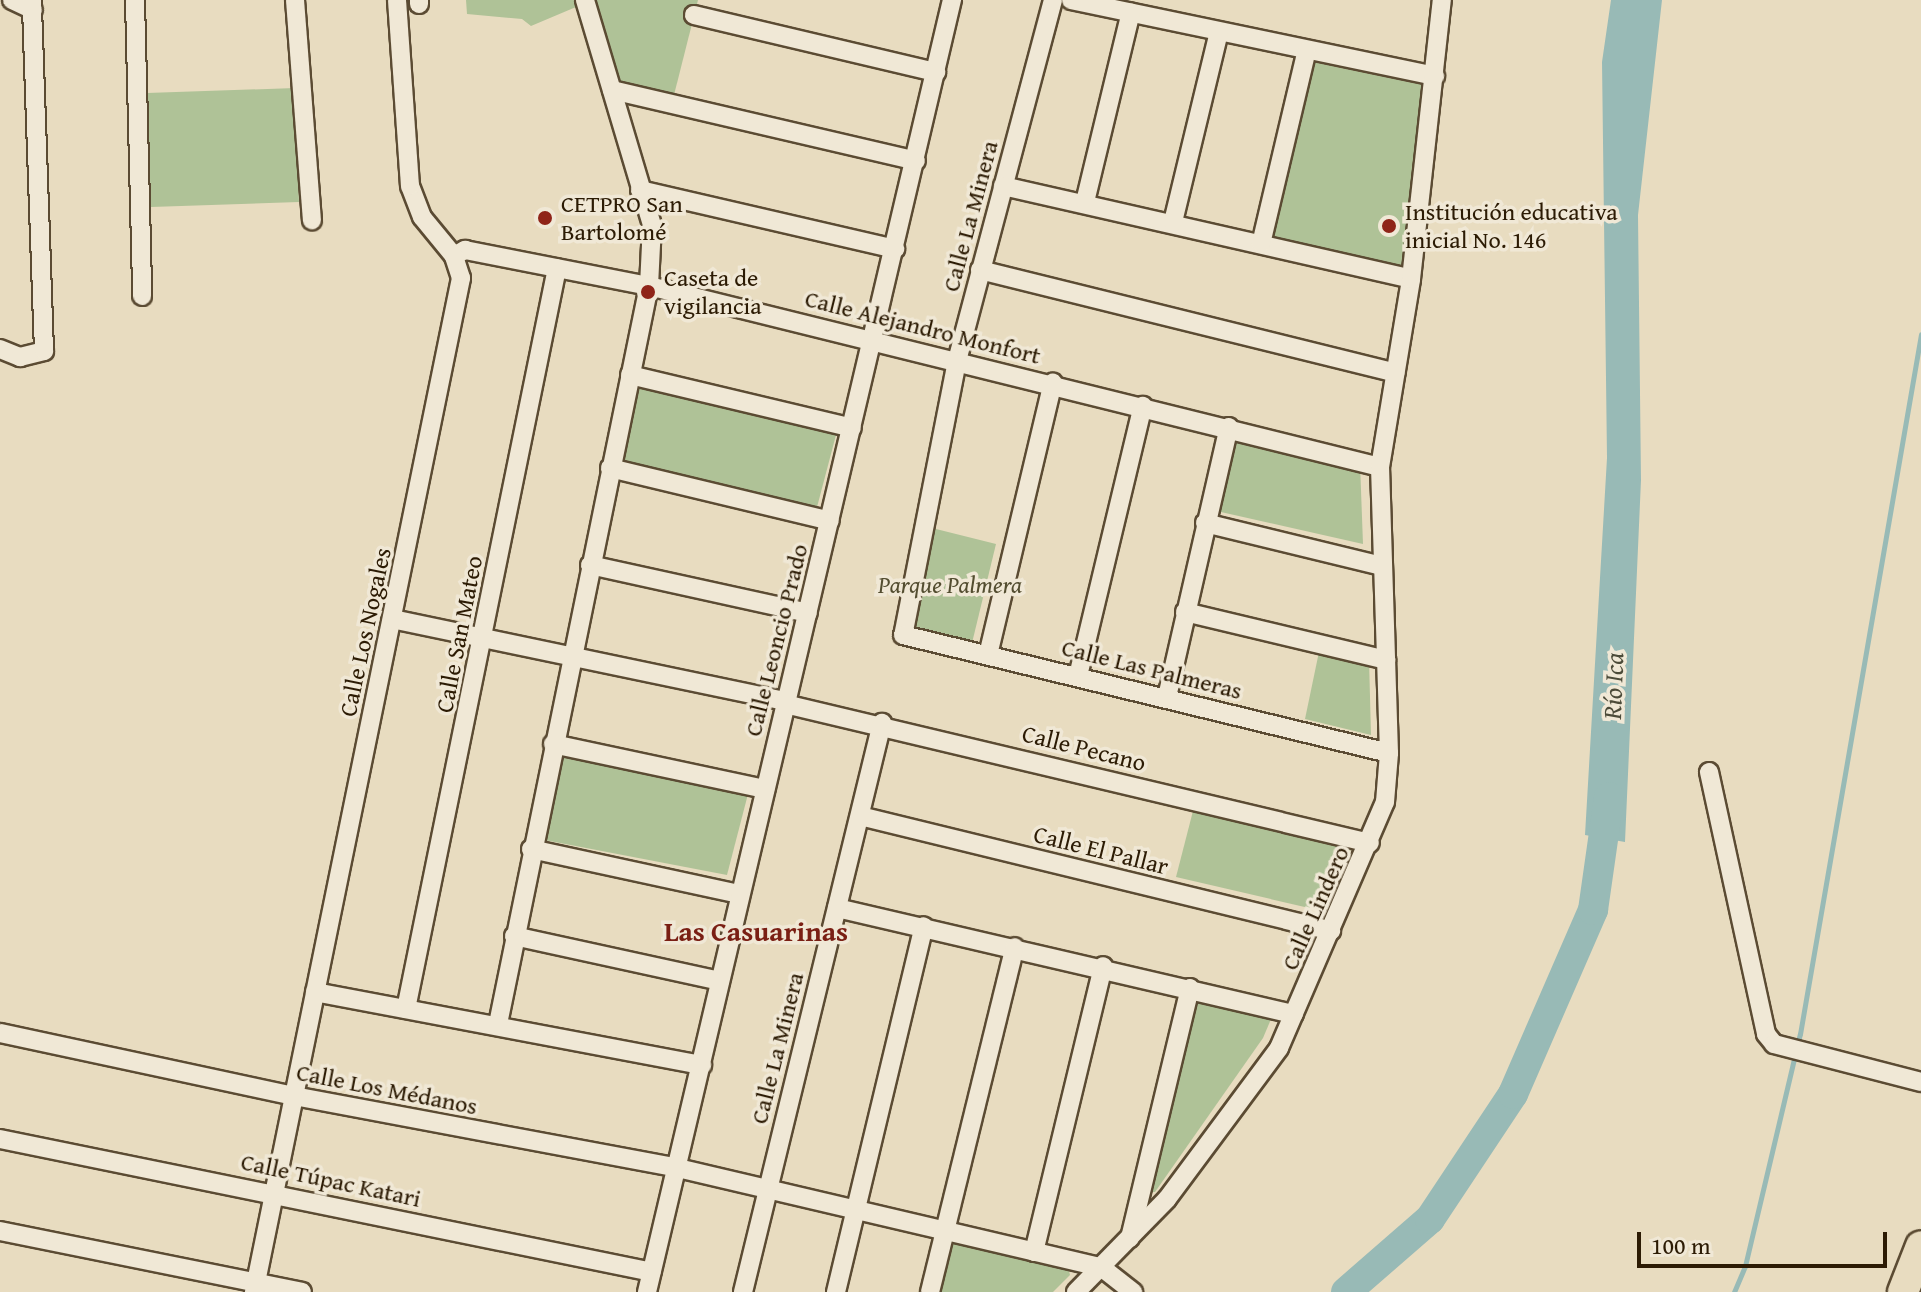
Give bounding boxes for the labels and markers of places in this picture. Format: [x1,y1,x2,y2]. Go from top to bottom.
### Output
place label: CETPRO San Bartolomé [561,190,683,246]
place label: Institución educativa inicial No. 146 [1405,198,1618,254]
marker: CETPRO San Bartolomé [536,209,554,227]
marker: Institución educativa inicial No. 146 [1380,217,1398,235]
place label: Caseta de vigilancia [664,264,762,320]
marker: Caseta de vigilancia [639,283,657,301]

